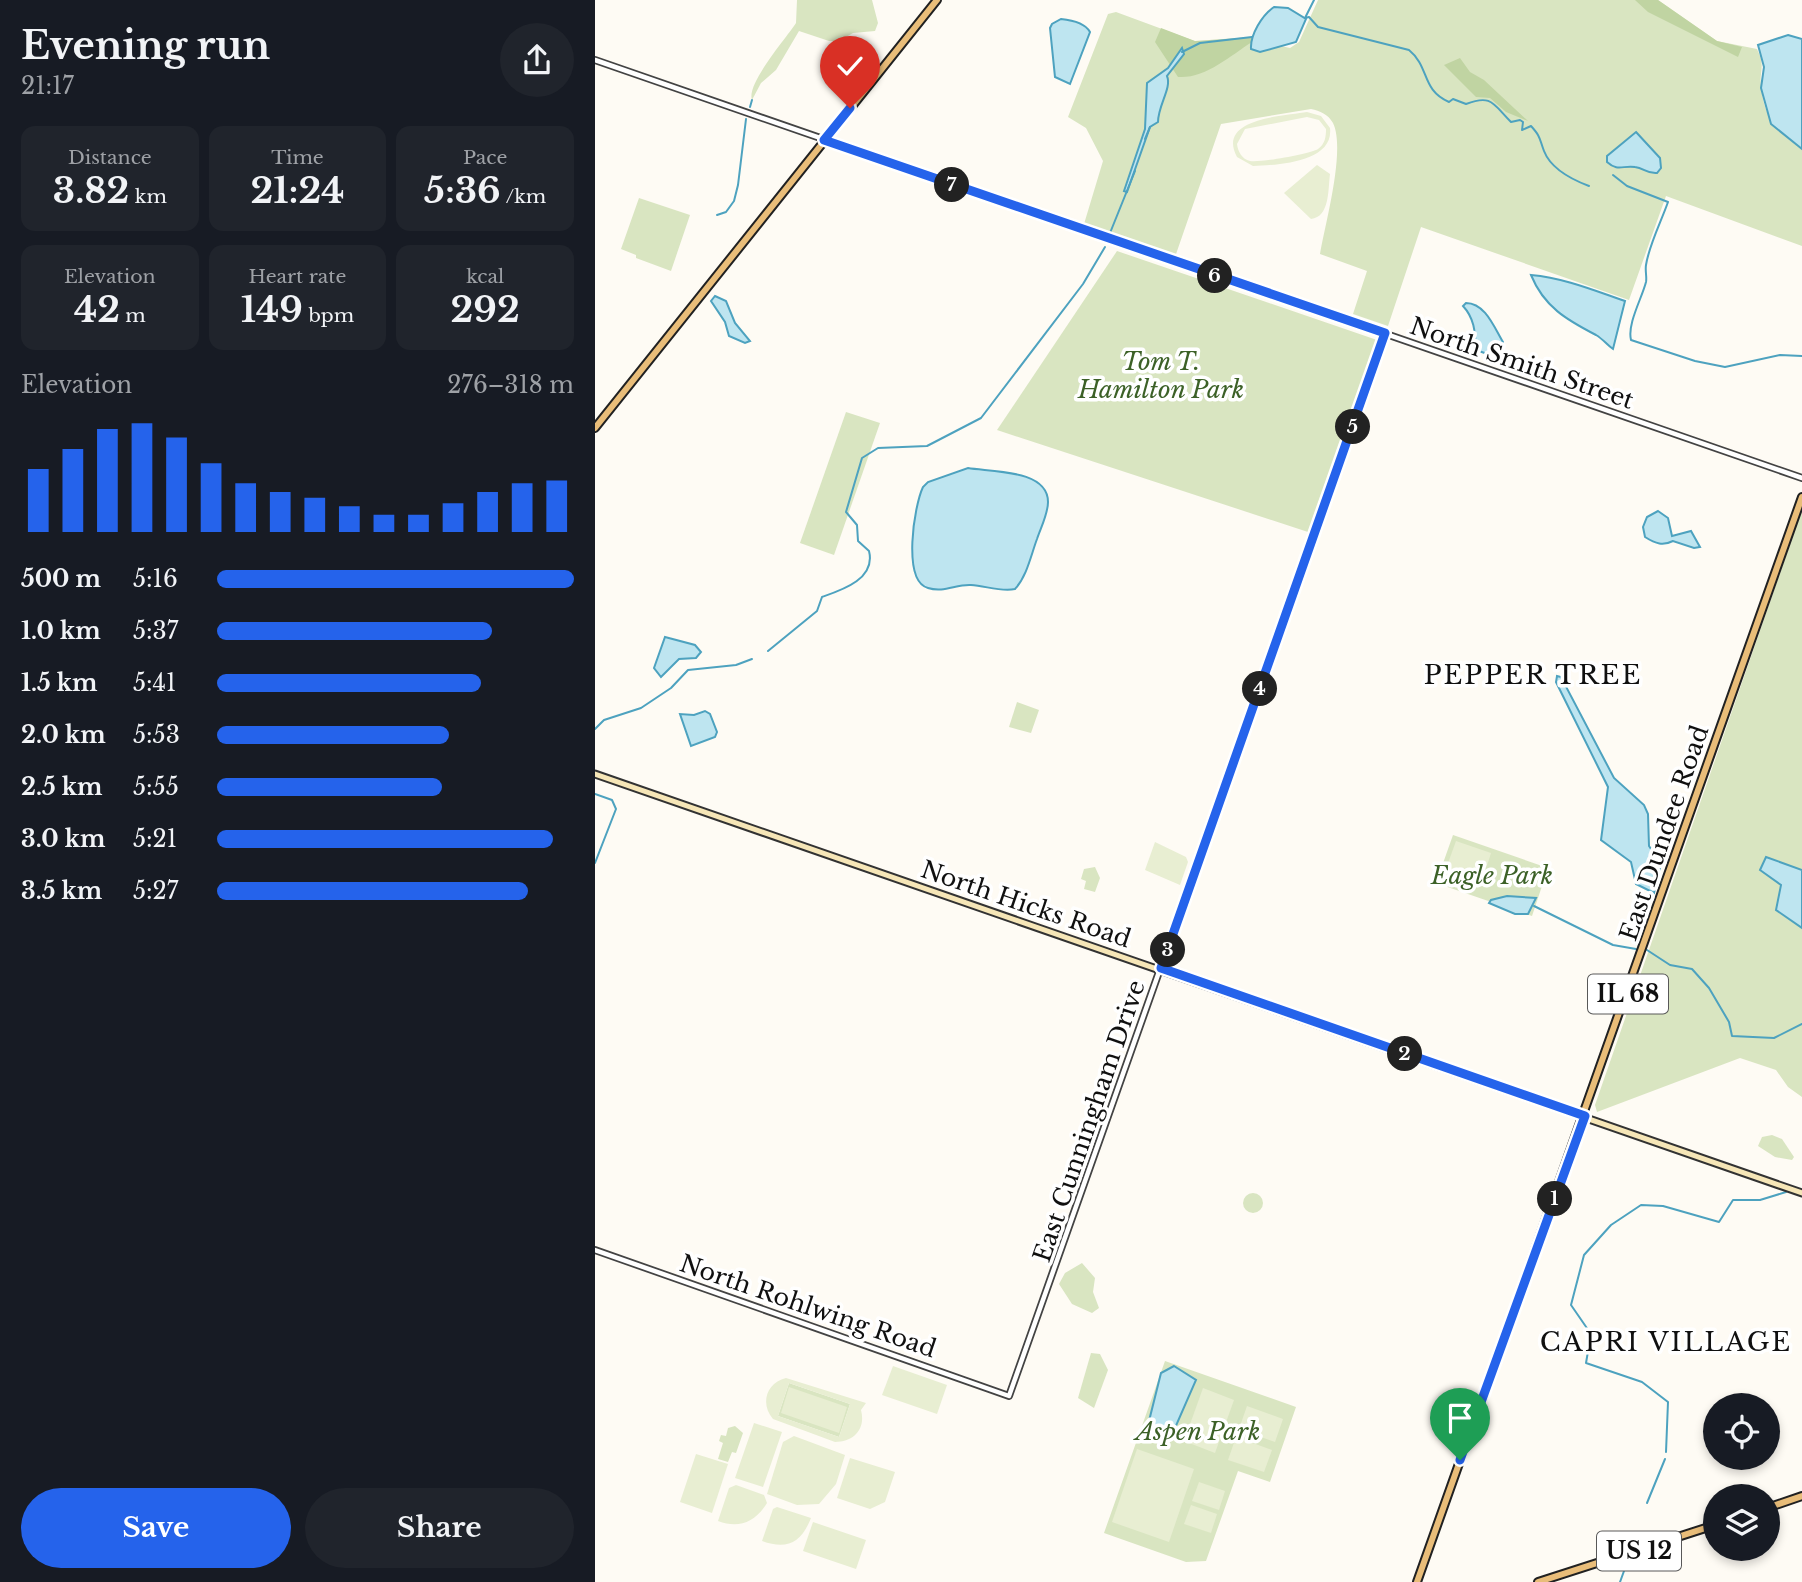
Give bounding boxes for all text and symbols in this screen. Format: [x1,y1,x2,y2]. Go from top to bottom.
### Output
text: Evening run [21,22,270,69]
button: share [500,23,574,97]
pin [820,36,880,108]
icon: check [831,47,869,85]
text: 21:17 [21,72,74,100]
text: Distance [68,146,152,169]
text: Time [271,146,324,169]
text: Pace [463,146,507,169]
pin: 7 [935,168,969,202]
text: 3.82 [53,169,129,212]
text: 21:24 [250,169,345,212]
text: 5:36 [424,169,501,212]
text: 7 [947,173,956,196]
text: km [129,185,167,208]
text: /km [501,185,546,208]
pin: 6 [1197,258,1233,294]
text: 6 [1208,264,1221,287]
text: Elevation [64,265,156,288]
text: Heart rate [249,265,346,288]
text: kcal [466,265,504,288]
text: 42 [74,288,120,331]
text: 149 [241,288,303,331]
text: 292 [451,288,520,331]
text: m [120,304,146,327]
text: bpm [303,304,354,327]
street label: North Smith Street [1406,311,1638,415]
park label: Tom T. Hamilton Park [1077,347,1244,404]
text: Elevation [21,371,132,399]
text: 276–318 m [447,371,574,399]
pin: 5 [1335,410,1371,444]
text: 5 [1347,415,1358,438]
text: 500 m [21,565,101,593]
text: 5:16 [133,565,178,593]
text: 1.0 km [21,617,101,645]
text: 5:37 [133,617,178,645]
district label: PEPPER TREE [1424,659,1642,691]
text: 1.5 km [21,669,98,697]
text: 5:41 [133,669,176,697]
pin: 4 [1243,672,1277,706]
text: 4 [1253,677,1266,700]
text: 2.0 km [21,721,106,749]
text: 5:53 [133,721,180,749]
street label: East Dundee Road [1614,721,1714,945]
text: 2.5 km [21,773,102,801]
text: 5:55 [133,773,179,801]
text: 3.0 km [21,825,105,853]
text: 5:21 [133,825,177,853]
street label: North Hicks Road [917,854,1135,954]
park label: Eagle Park [1430,861,1553,890]
text: 3.5 km [21,877,102,905]
text: 5:27 [133,877,178,905]
pin: 3 [1151,932,1185,968]
text: 3 [1161,938,1174,961]
road number: IL 68 [1588,974,1668,1014]
street label: East Cunningham Drive [1027,976,1151,1266]
pin: 2 [1387,1036,1423,1072]
text: 2 [1398,1042,1411,1065]
pin: 1 [1537,1182,1573,1216]
text: 1 [1550,1187,1559,1210]
street label: North Rohlwing Road [676,1248,940,1364]
district label: CAPRI VILLAGE [1540,1326,1792,1358]
pin [1430,1388,1490,1460]
map controls [1703,1393,1780,1561]
button: locate [1703,1393,1780,1470]
icon: arrive [1441,1399,1479,1437]
park label: Aspen Park [1133,1417,1260,1446]
button: layers [1703,1484,1780,1561]
button: Save [21,1488,291,1568]
button: Share [305,1488,574,1568]
road number: US 12 [1597,1532,1681,1570]

